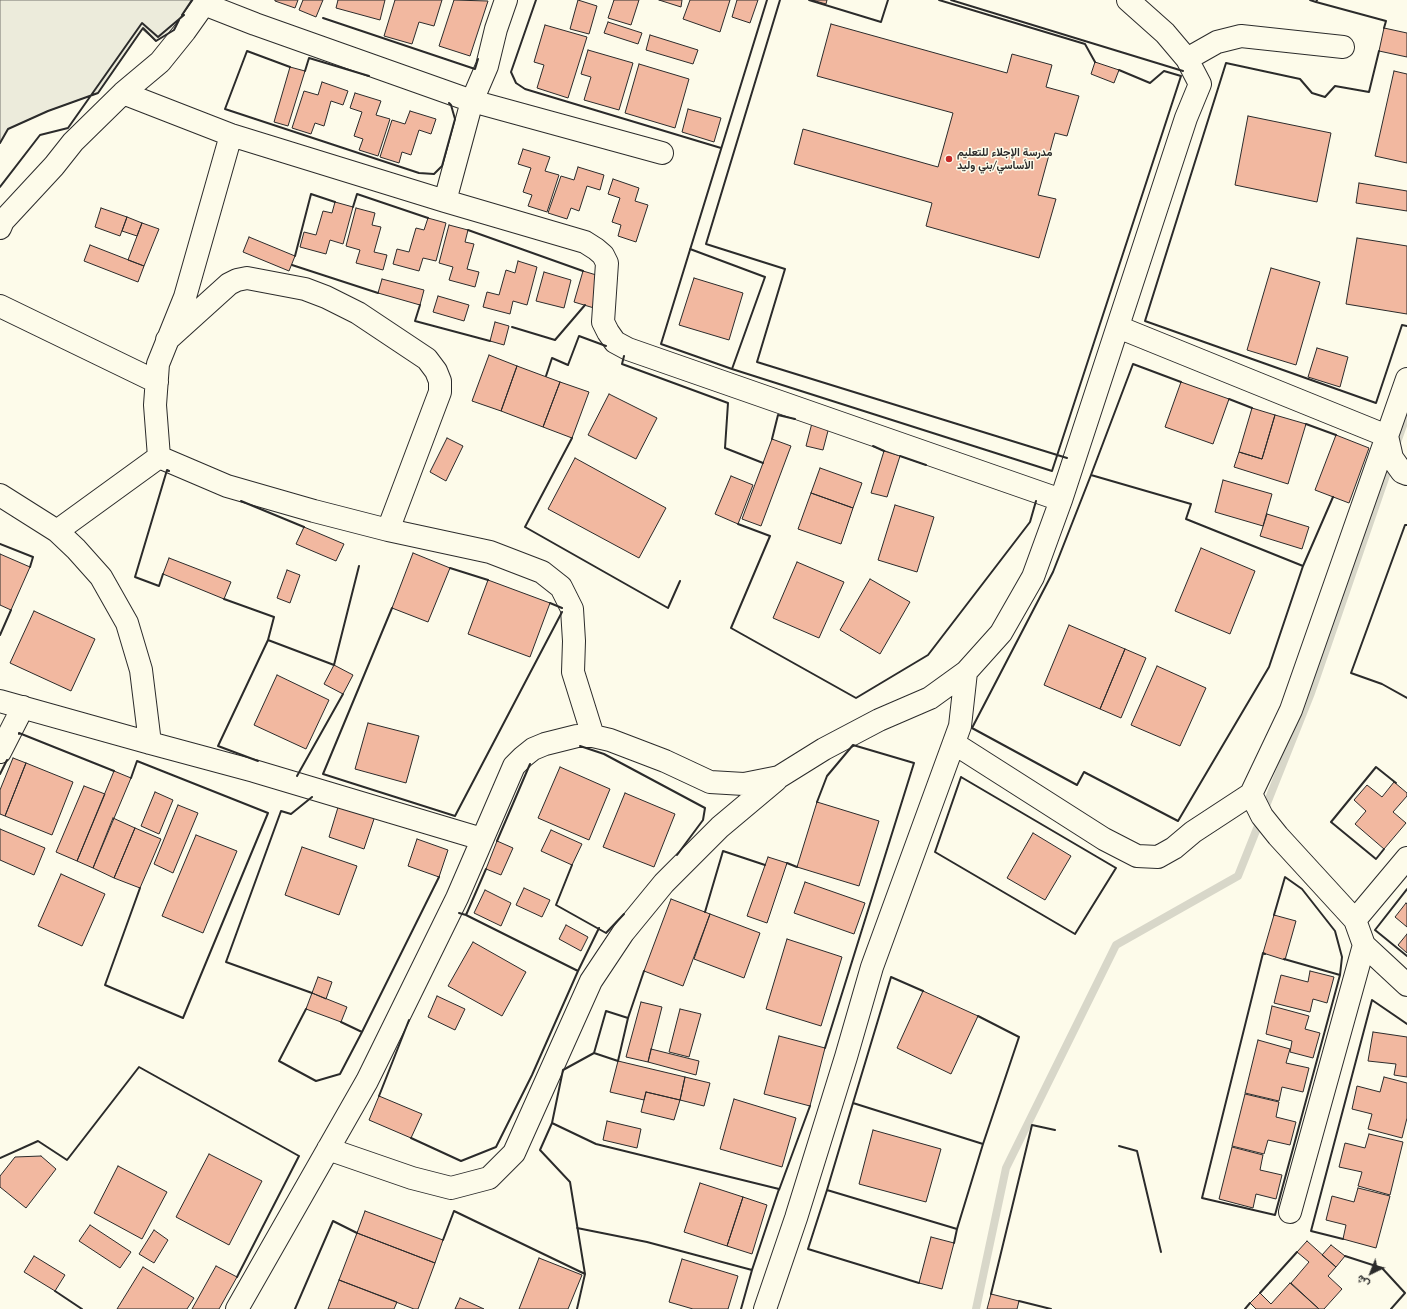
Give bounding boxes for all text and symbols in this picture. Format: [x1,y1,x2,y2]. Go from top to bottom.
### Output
place label: مدرسة الإجلاء للتعليم الأساسي/بني وليد [957,146,1053,172]
marker: مدرسة الإجلاء للتعليم الأساسي/بني وليد [944,154,954,164]
north arrow [1351,1253,1391,1293]
text: ش [1353,1272,1372,1291]

